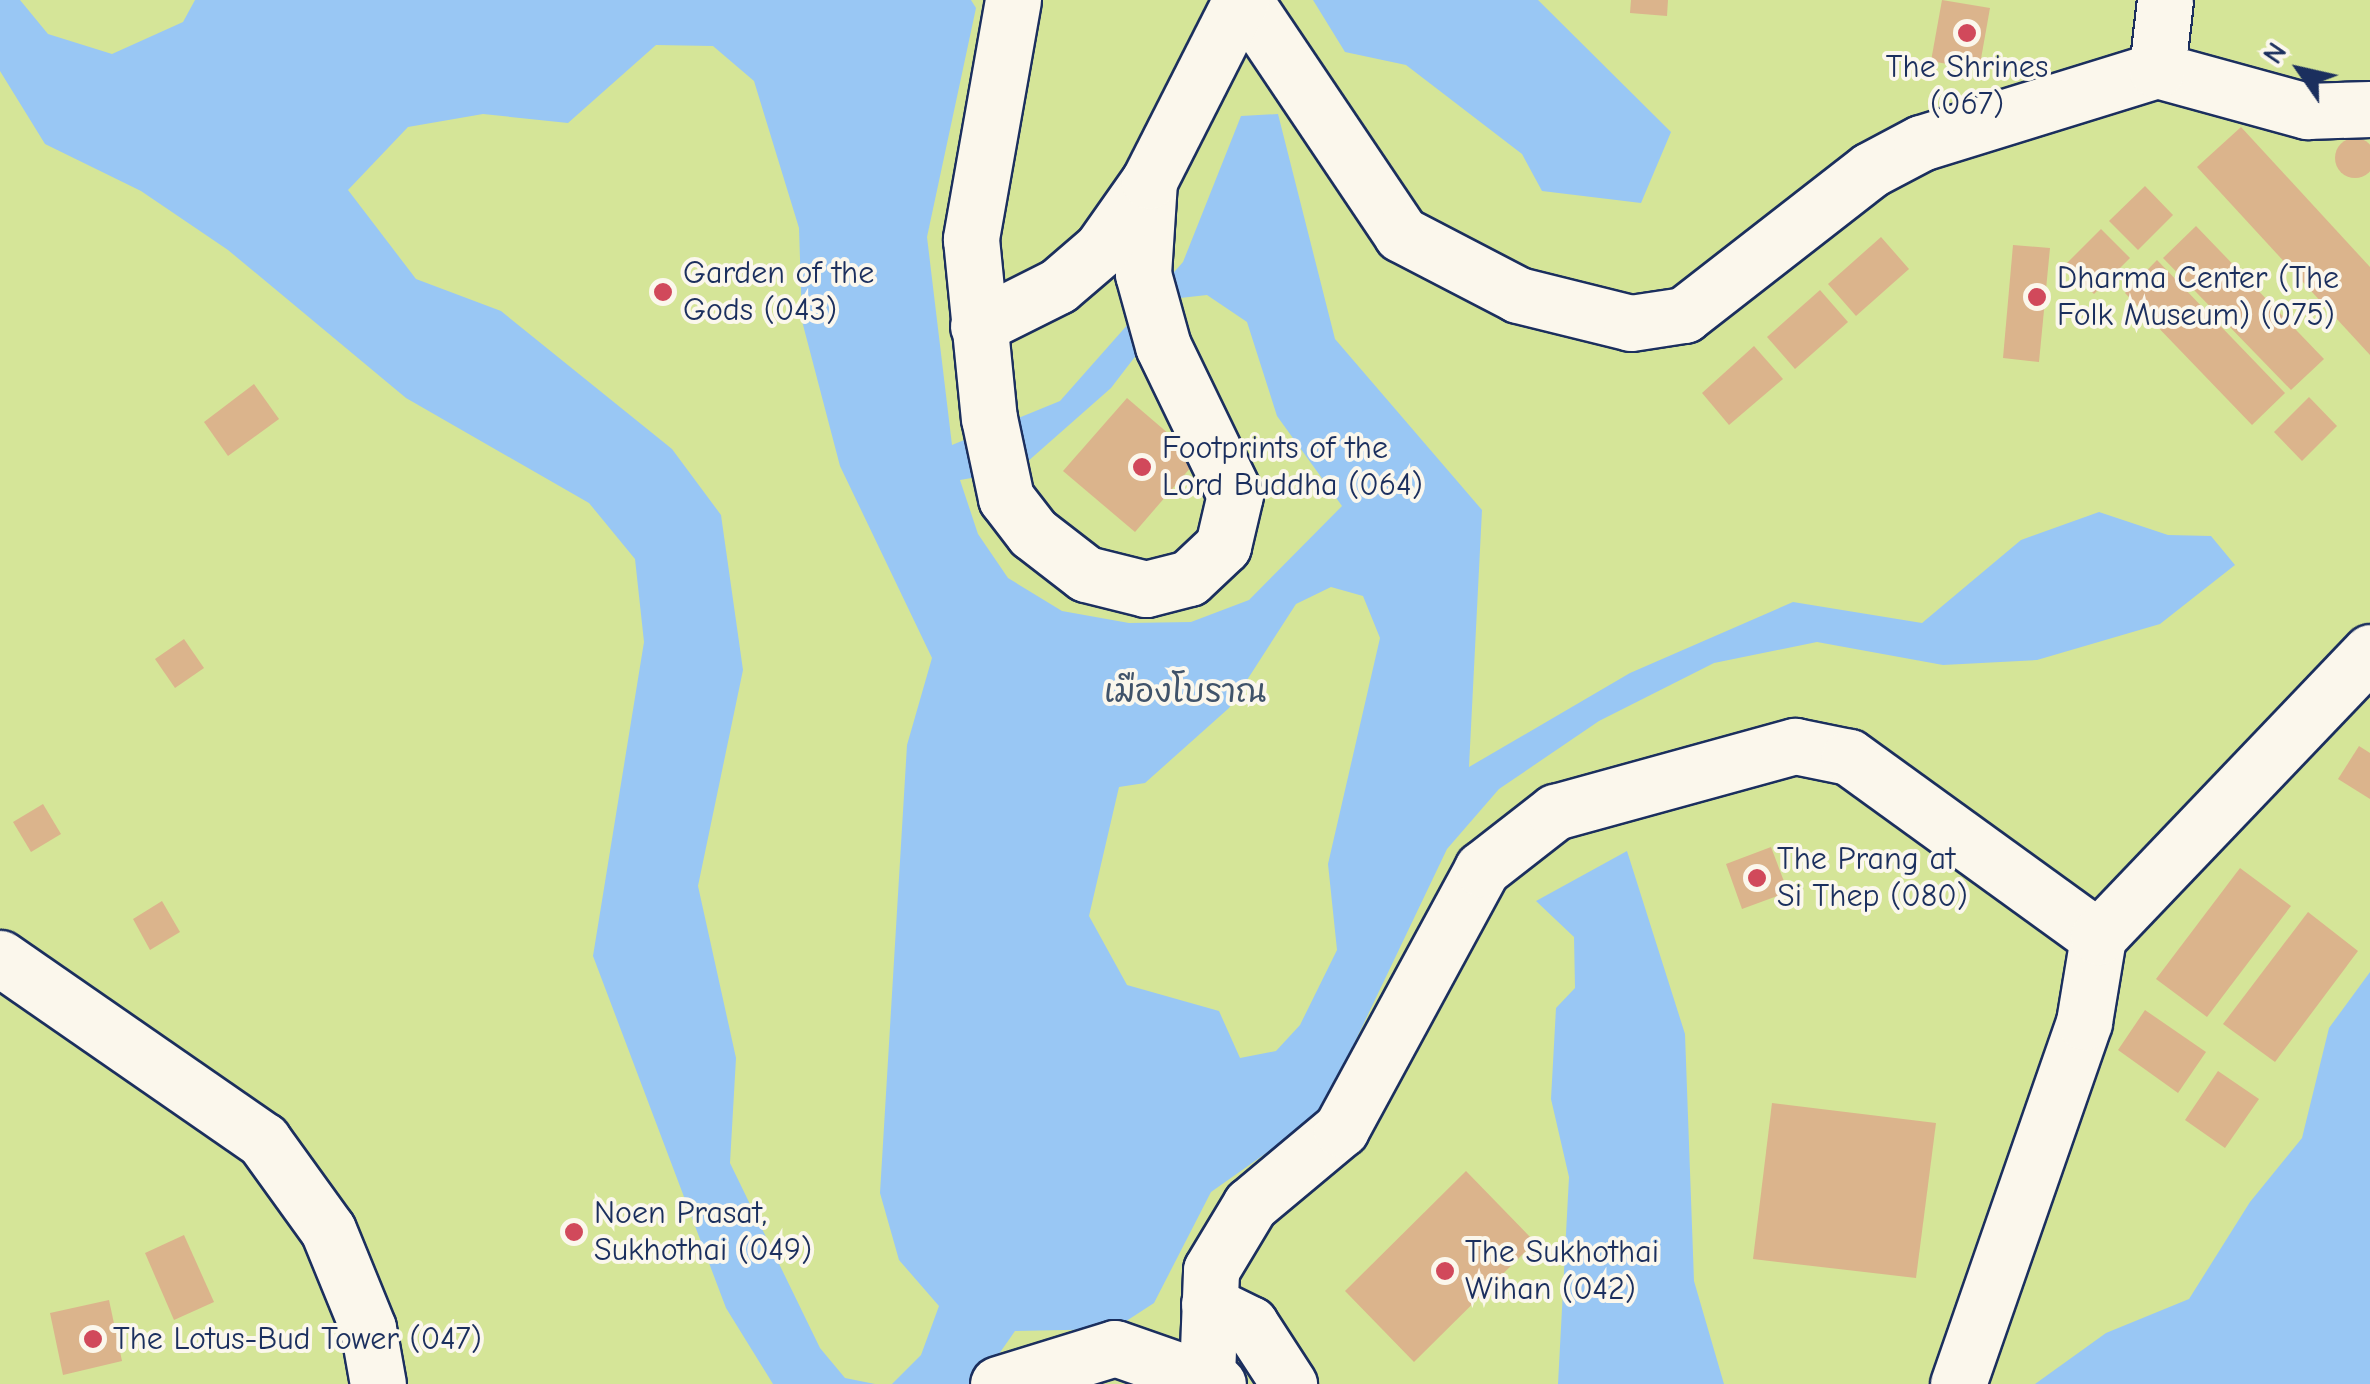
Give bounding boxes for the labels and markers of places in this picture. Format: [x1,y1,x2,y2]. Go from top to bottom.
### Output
marker: The Shrines (067) [1956,22,1978,44]
place label: The Shrines (067) [1886,49,2048,124]
place label: Garden of the Gods (043) [683,255,874,330]
place label: Dharma Center (The Folk Museum) (075) [2057,260,2339,335]
marker: Garden of the Gods (043) [652,281,674,303]
marker: Dharma Center (The Folk Museum) (075) [2026,286,2048,308]
place label: Footprints of the Lord Buddha (064) [1162,430,1423,505]
marker: Footprints of the Lord Buddha (064) [1131,456,1153,478]
place label: The Prang at Si Thep (080) [1777,841,1968,916]
marker: The Prang at Si Thep (080) [1746,867,1768,889]
place label: Noen Prasat, Sukhothai (049) [594,1195,812,1270]
marker: Noen Prasat, Sukhothai (049) [563,1221,585,1243]
place label: The Sukhothai Wihan (042) [1465,1234,1659,1309]
marker: The Sukhothai Wihan (042) [1434,1260,1456,1282]
place label: The Lotus-Bud Tower (047) [113,1320,482,1358]
marker: The Lotus-Bud Tower (047) [82,1328,104,1350]

